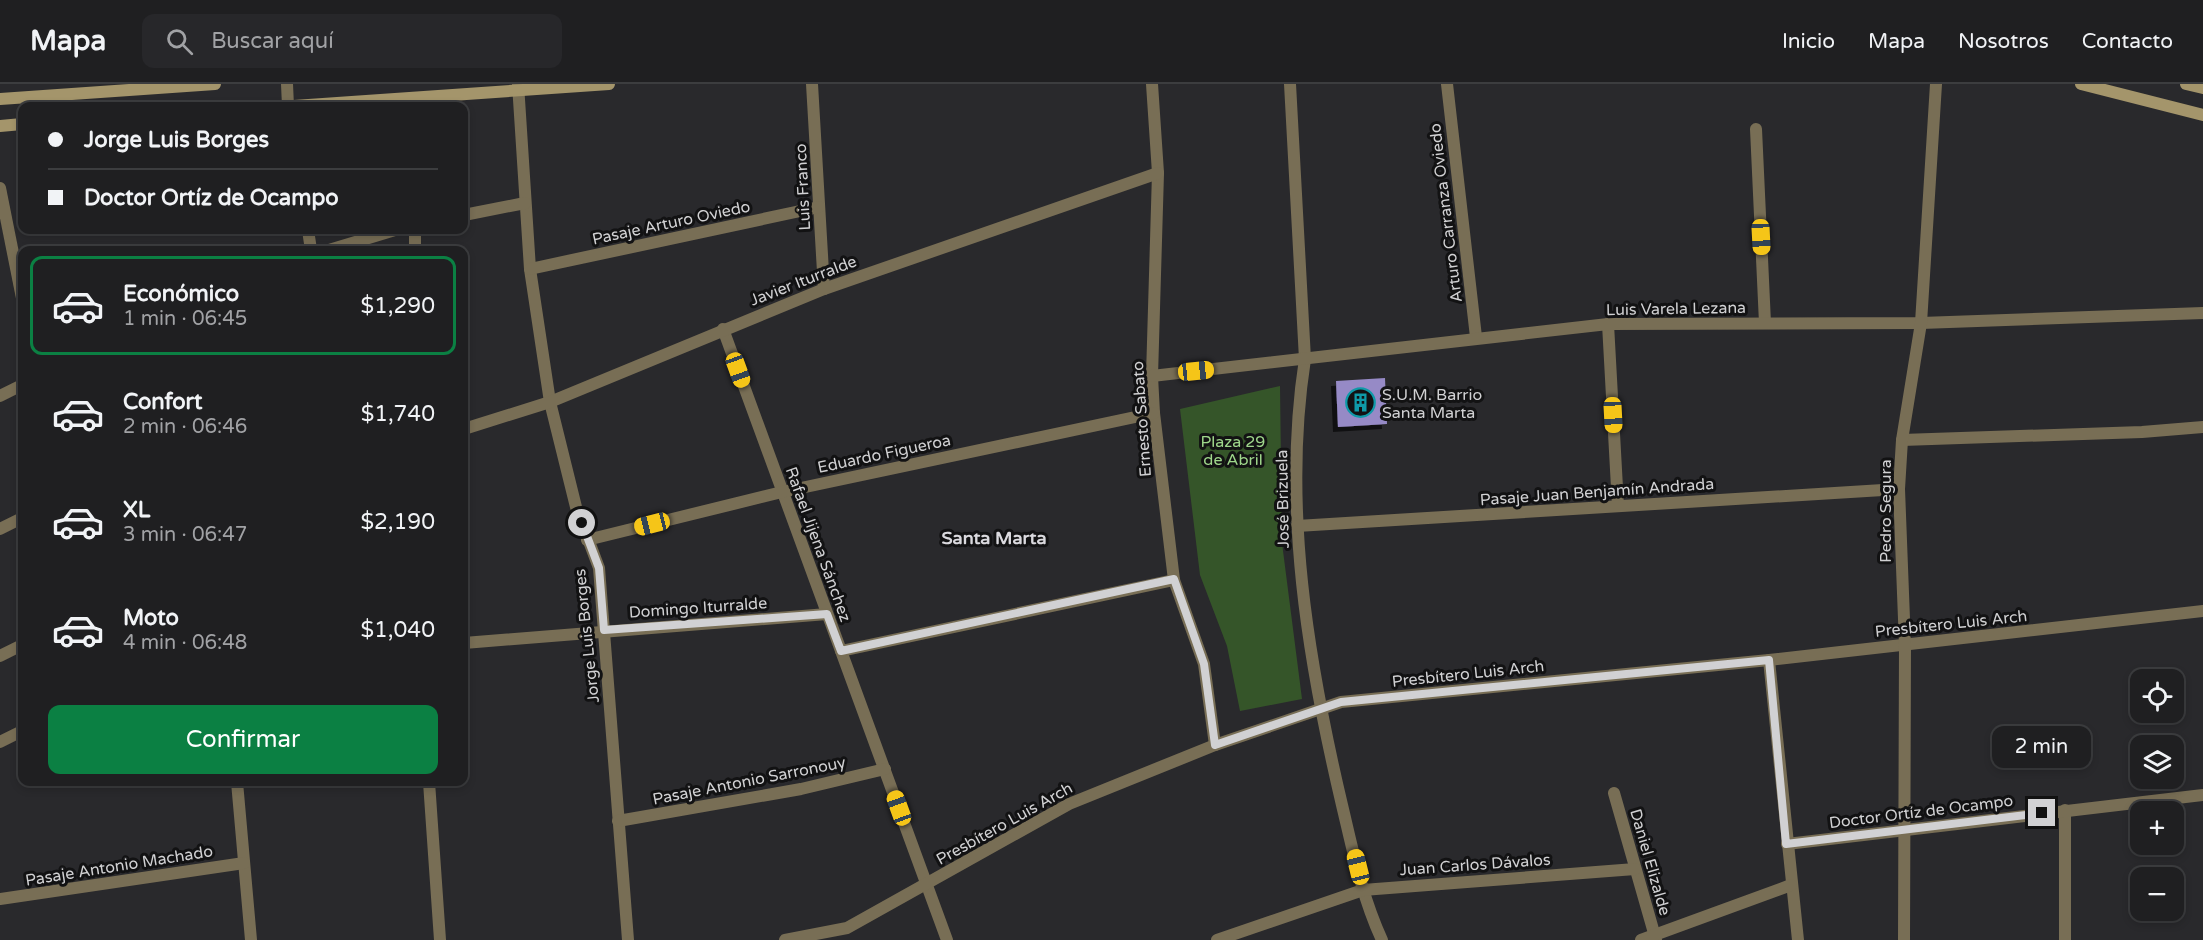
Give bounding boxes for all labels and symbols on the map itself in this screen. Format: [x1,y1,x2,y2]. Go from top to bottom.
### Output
street label: Arturo Carranza Oviedo [1425,122,1467,304]
street label: Luis Franco [791,143,815,231]
street label: Pasaje Arturo Oviedo [590,196,752,250]
car [1751,219,1771,255]
street label: Javier Iturralde [747,251,860,310]
street label: Luis Varela Lezana [1606,298,1746,320]
car [723,350,753,390]
street label: Ernesto Sabato [1128,360,1156,477]
car [1177,360,1215,382]
place label: S.U.M. Barrio Santa Marta [1382,385,1482,423]
building icon: S.U.M. Barrio Santa Marta [1345,387,1377,419]
car [1603,397,1623,433]
street label: Eduardo Figueroa [816,430,953,478]
park label: Plaza 29 de Abril [1201,432,1265,470]
street label: José Brizuela [1272,449,1294,549]
street label: Pedro Segura [1876,459,1896,563]
street label: Rafael Jijena Sánchez [781,464,855,625]
street label: Pasaje Juan Benjamín Andrada [1479,474,1715,510]
route start [568,509,595,536]
car [632,511,672,537]
district label: Santa Marta [941,527,1047,549]
street label: Jorge Luis Borges [570,568,604,704]
street label: Domingo Iturralde [628,593,768,623]
street label: Presbítero Luis Arch [1874,606,2028,642]
street label: Presbítero Luis Arch [1391,656,1545,692]
callout: 2 min [1992,726,2092,768]
street label: Pasaje Antonio Sarronouy [651,752,848,810]
street label: Presbítero Luis Arch [933,778,1076,870]
car [884,788,914,828]
street label: Doctor Ortíz de Ocampo [1828,791,2014,833]
route end [2028,799,2055,826]
street label: Daniel Elizalde [1625,807,1675,918]
street label: Pasaje Antonio Machado [24,841,214,891]
car [1345,847,1371,887]
street label: Juan Carlos Dávalos [1399,850,1551,880]

